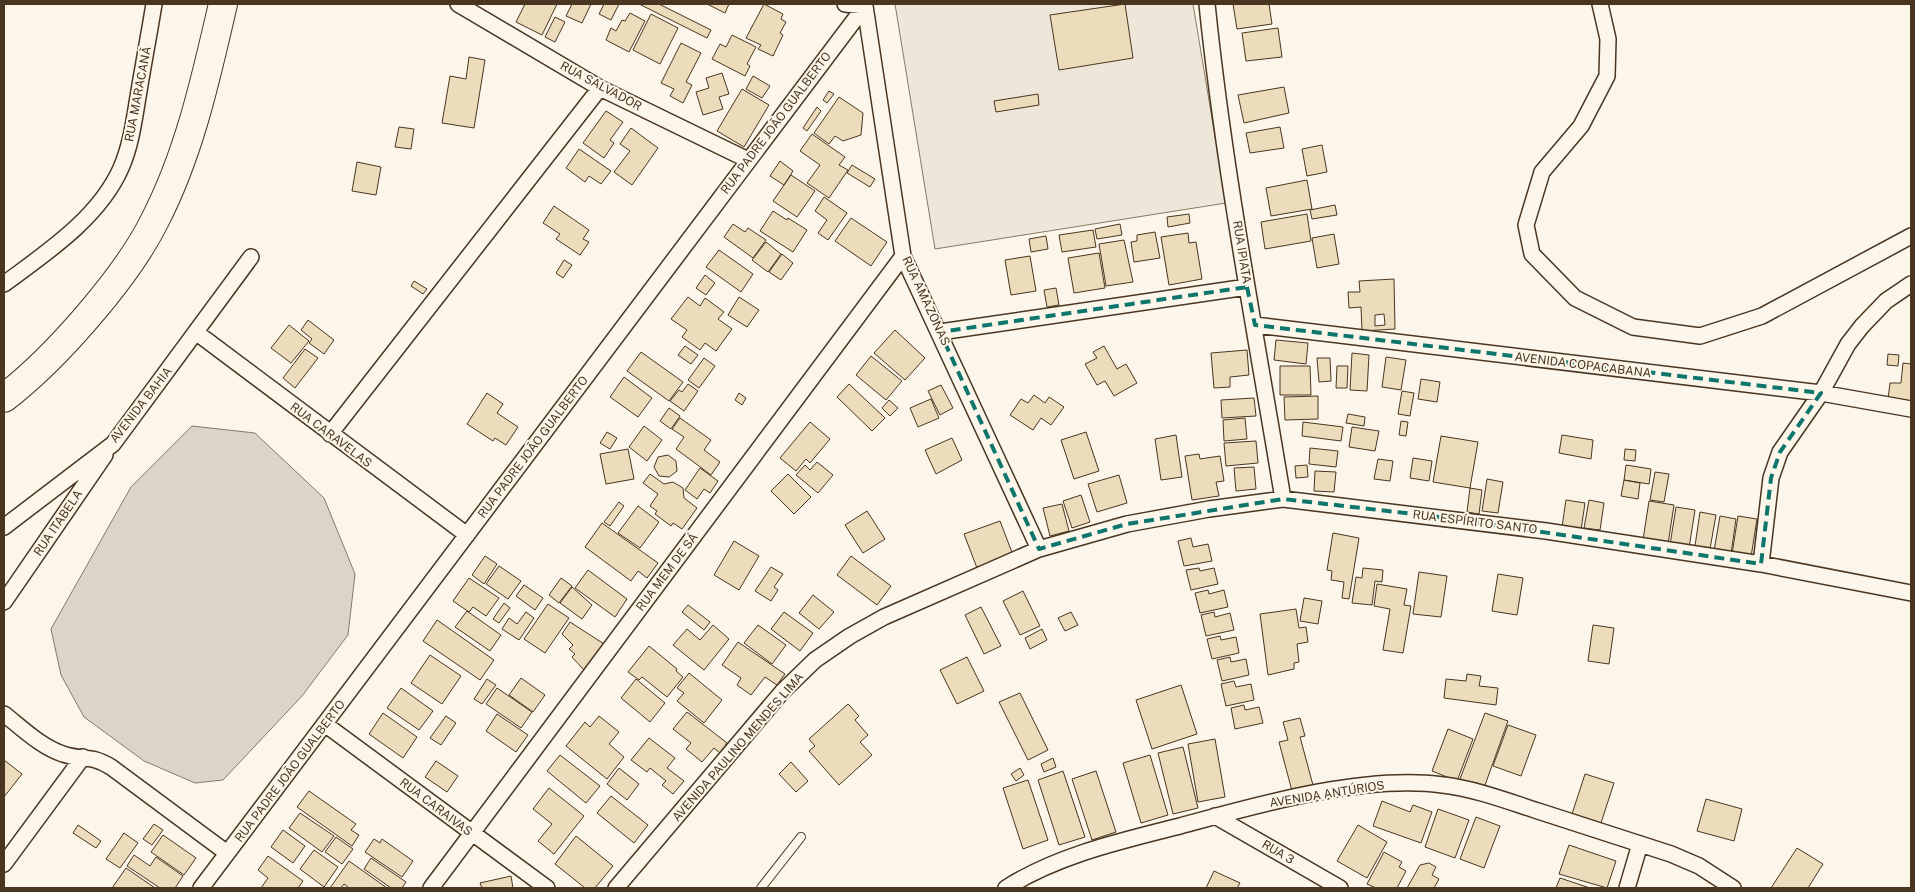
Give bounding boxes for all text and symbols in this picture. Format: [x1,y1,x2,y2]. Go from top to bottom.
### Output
street label: RUA MARACANÃ [122,45,154,143]
street label: RUA PADRE JOÃO GUALBERTO [718,49,834,197]
street label: RUA SALVADOR [558,59,644,113]
street label: RUA IPIATA [1230,219,1254,285]
street label: RUA AMAZONAS [899,254,953,348]
street label: AVENIDA COPACABANA [1514,350,1653,380]
street label: AVENIDA BAHIA [107,364,175,446]
street label: RUA PADRE JOÃO GUALBERTO [475,373,591,521]
street label: RUA CARAVELAS [288,400,374,470]
street label: RUA ITABELA [31,487,85,559]
street label: RUA ESPÍRITO SANTO [1412,507,1538,537]
street label: RUA MEM DE SÁ [633,530,701,614]
street label: AVENIDA PAULINO MENDES LIMA [670,669,807,824]
street label: RUA PADRE JOÃO GUALBERTO [232,697,348,845]
street label: RUA CARAIVAS [397,775,475,839]
street label: AVENIDA ANTÚRIOS [1269,778,1385,810]
street label: RUA 3 [1259,837,1297,867]

